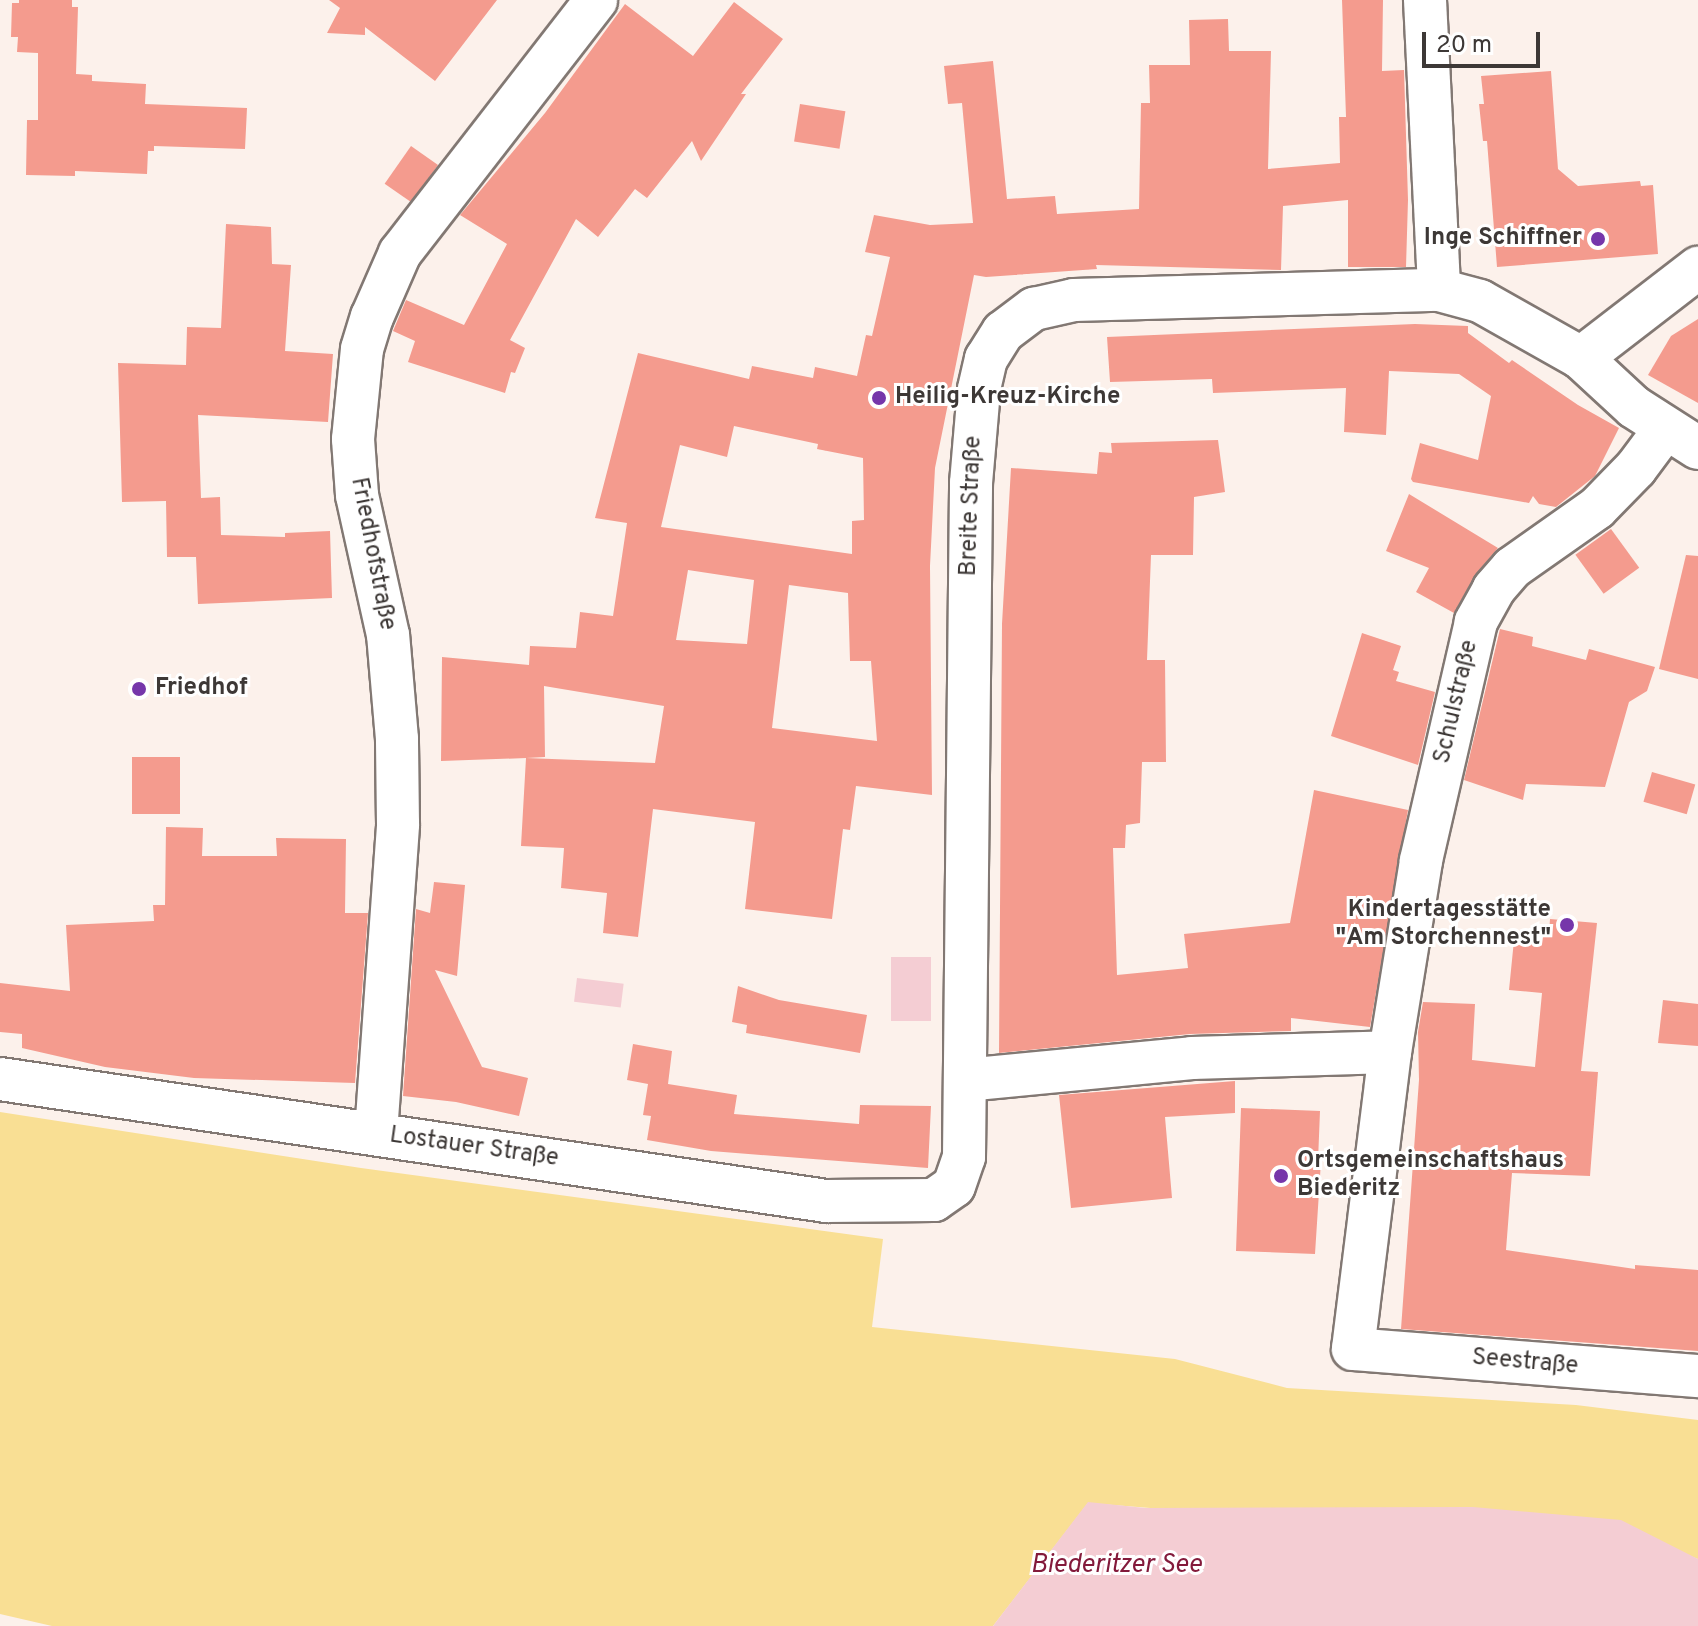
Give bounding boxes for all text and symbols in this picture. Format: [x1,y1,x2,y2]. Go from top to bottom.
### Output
scale bar [1426,16,1544,66]
text: 20 m [1436,31,1492,61]
place label: Inge Schiffner [1424,225,1582,253]
marker: Inge Schiffner [1589,230,1607,248]
place label: Heilig-Kreuz-Kirche [895,384,1120,412]
marker: Heilig-Kreuz-Kirche [870,389,888,407]
street label: Breite Straße [955,435,989,577]
street label: Friedhofstraße [343,475,401,633]
street label: Schulstraße [1429,637,1485,767]
place label: Friedhof [155,675,248,703]
marker: Friedhof [130,680,148,698]
place label: Kindertagesstätte "Am Storchennest" [1336,897,1551,953]
marker: Kindertagesstätte "Am Storchennest" [1558,916,1576,934]
street label: Lostauer Straße [388,1122,560,1174]
place label: Ortsgemeinschaftshaus Biederitz [1297,1148,1564,1204]
marker: Ortsgemeinschaftshaus Biederitz [1272,1167,1290,1185]
street label: Seestraße [1471,1344,1579,1382]
water label: Biederitzer See [1030,1550,1202,1582]

